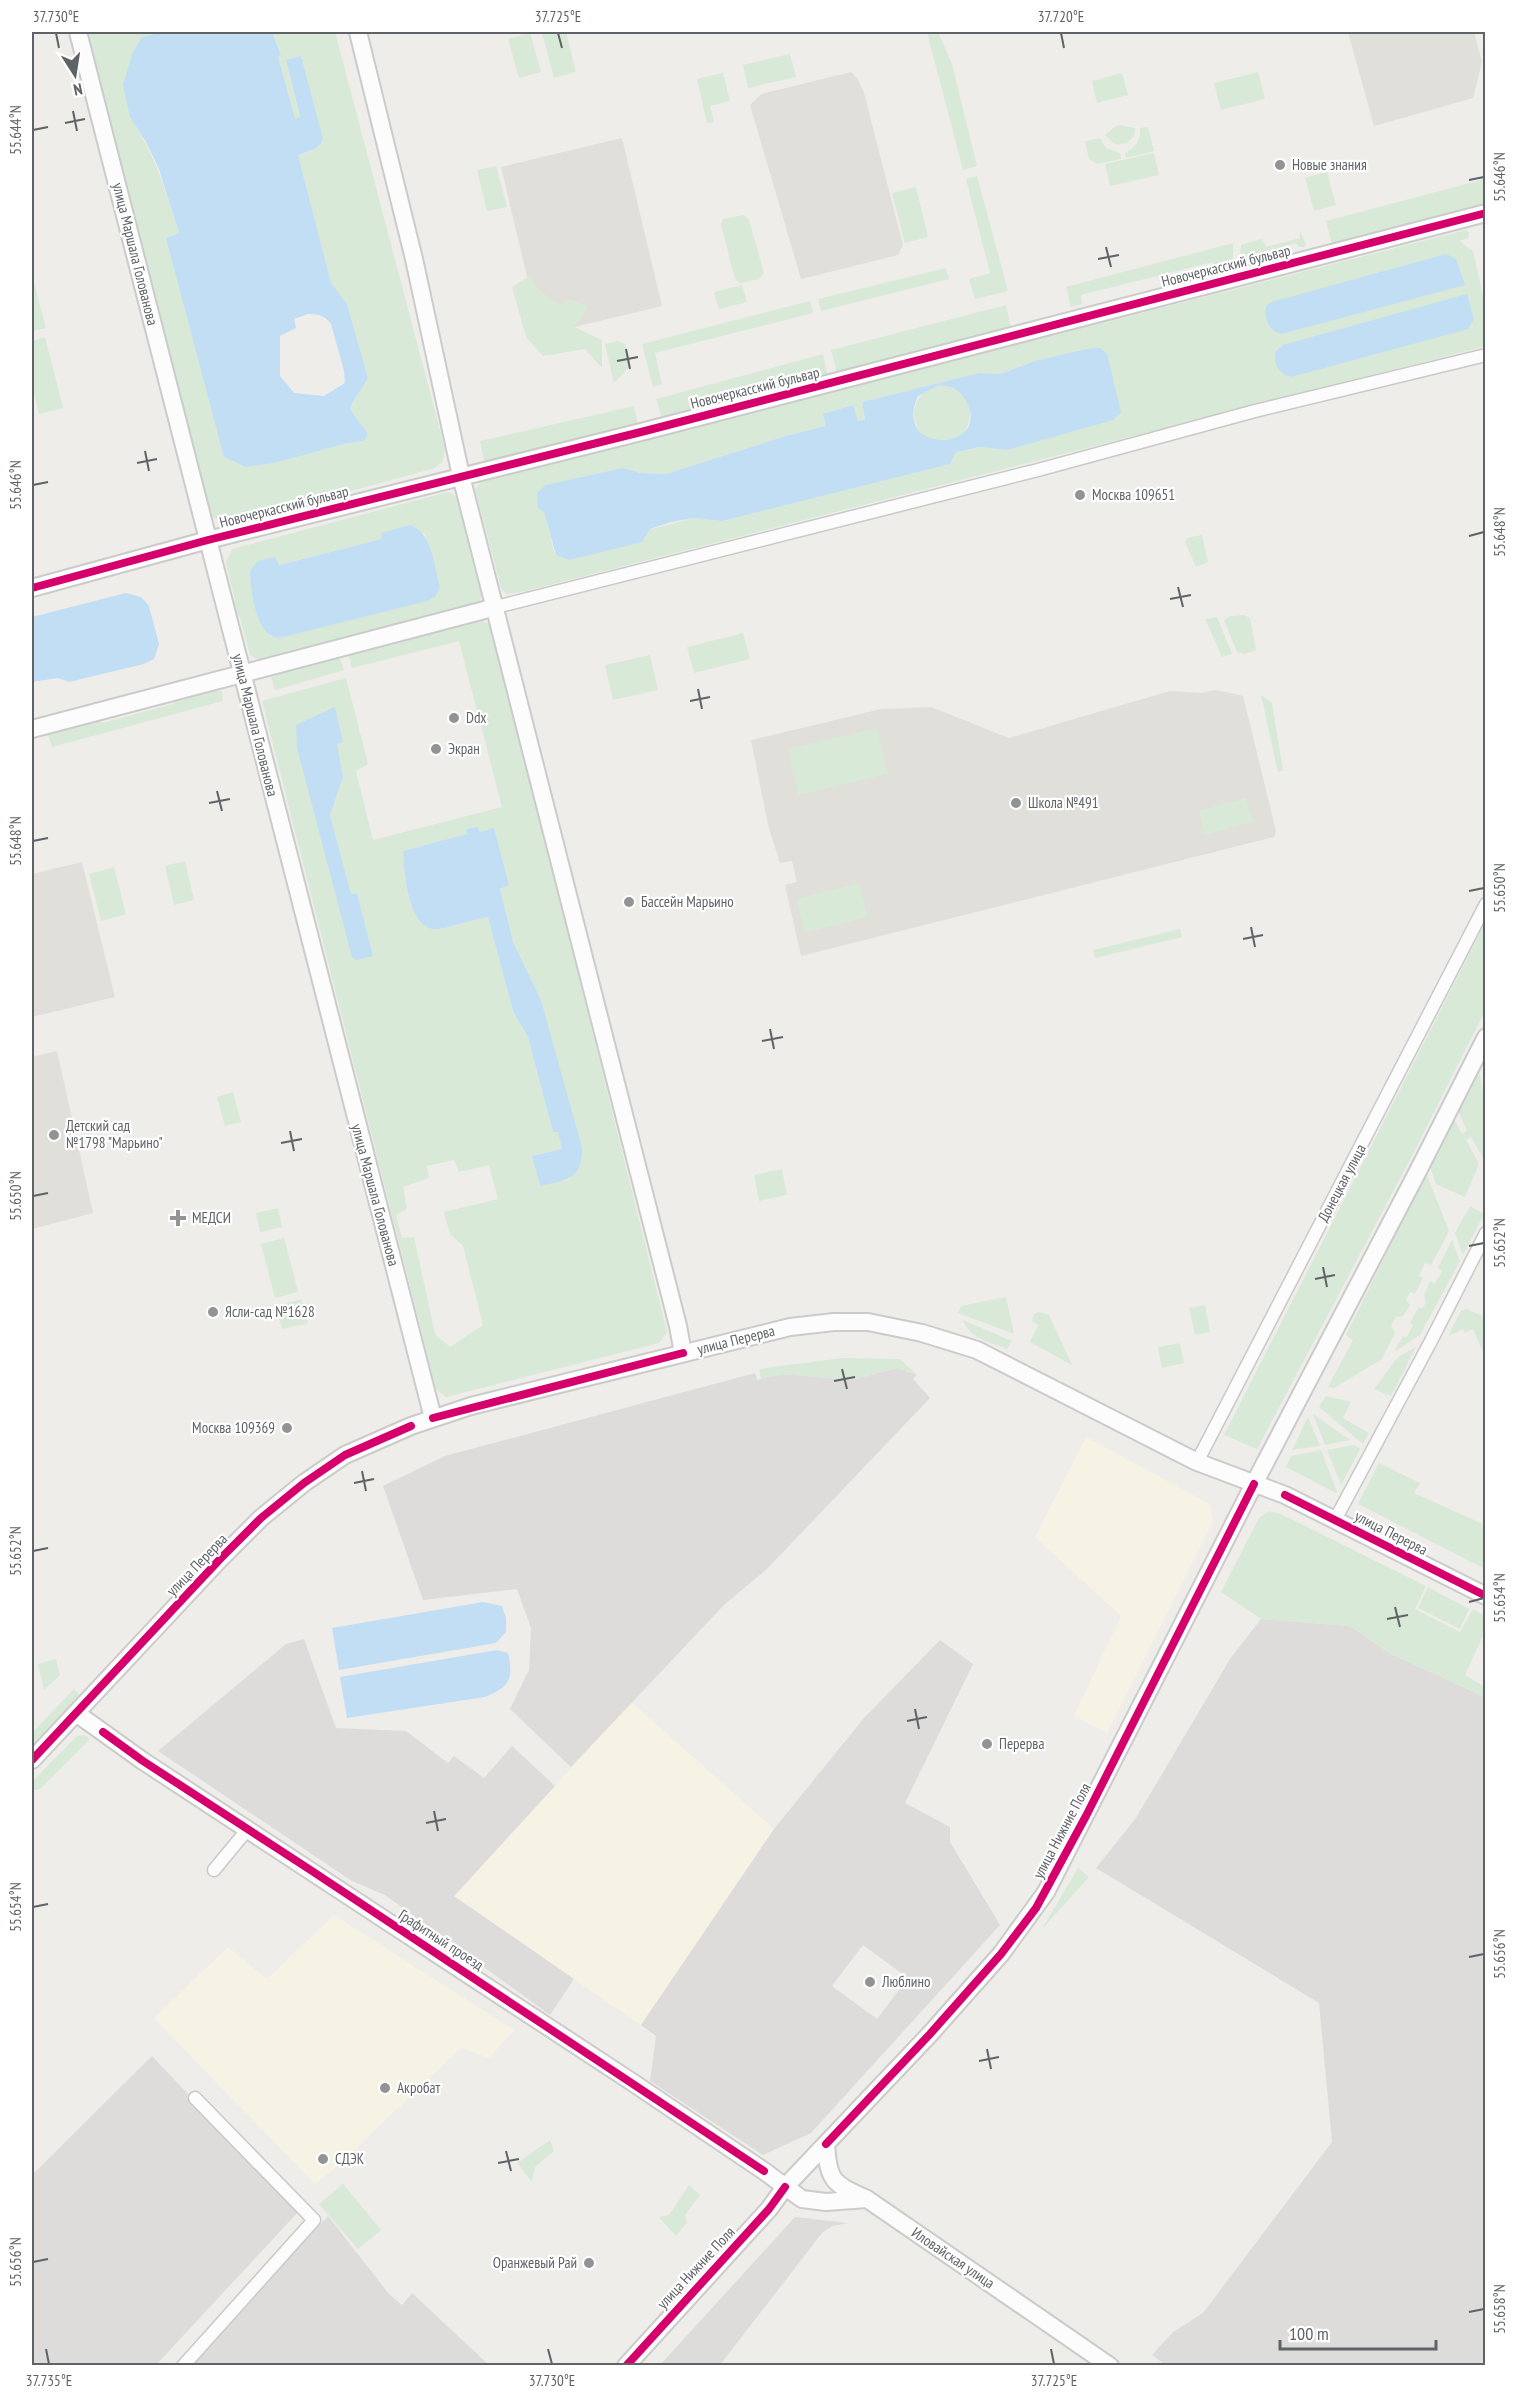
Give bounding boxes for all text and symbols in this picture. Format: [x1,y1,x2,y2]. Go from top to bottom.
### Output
text: 37.730°E [33,7,79,26]
text: 37.725°E [535,7,581,26]
text: 37.720°E [1038,7,1084,26]
north arrow [45,45,105,105]
text: N [72,79,84,100]
text: 55.644°N [6,105,25,155]
text: 55.646°N [1490,152,1509,202]
place label: Новые знания [1292,155,1367,174]
marker: Новые знания [1273,158,1287,172]
street label: улица Маршала Голованова [109,181,162,327]
street label: Новочеркасский бульвар [1159,240,1292,291]
street label: Новочеркасский бульвар [688,362,821,413]
text: 55.646°N [6,460,25,510]
street label: Новочеркасский бульвар [217,481,350,532]
place label: Москва 109651 [1092,485,1175,504]
marker: Москва 109651 [1073,488,1087,502]
text: 55.648°N [1490,507,1509,557]
street label: улица Маршала Голованова [229,652,282,798]
place label: Ddx [466,708,487,727]
marker: Ddx [447,711,461,725]
place label: Экран [448,739,480,758]
marker: Экран [429,742,443,756]
place label: Школа №491 [1028,793,1099,812]
marker: Школа №491 [1009,796,1023,810]
text: 55.648°N [6,816,25,866]
text: 55.650°N [1490,863,1509,913]
place label: Бассейн Марьино [641,892,734,911]
marker: Бассейн Марьино [622,895,636,909]
place label: Детский сад №1798 "Марьино" [66,1116,163,1152]
street label: улица Маршала Голованова [347,1122,404,1268]
marker: Детский сад №1798 "Марьино" [47,1128,61,1142]
street label: Донецкая улица [1313,1141,1370,1225]
text: 55.650°N [6,1171,25,1221]
place label: МЕДСИ [192,1208,231,1227]
marker: МЕДСИ [169,1209,187,1227]
text: 55.652°N [1490,1218,1509,1268]
place label: Ясли-сад №1628 [225,1302,315,1321]
marker: Ясли-сад №1628 [206,1305,220,1319]
street label: улица Перерва [695,1321,777,1358]
place label: Москва 109369 [192,1418,275,1437]
marker: Москва 109369 [280,1421,294,1435]
street label: улица Перерва [1352,1506,1431,1559]
text: 55.652°N [6,1526,25,1576]
street label: улица Перерва [162,1530,231,1600]
text: 55.654°N [1490,1573,1509,1623]
place label: Перерва [999,1734,1044,1753]
marker: Перерва [980,1737,994,1751]
street label: улица Нижние Поля [1028,1780,1095,1882]
text: 55.654°N [6,1882,25,1932]
street label: Графитный проезд [395,1905,488,1974]
text: 55.656°N [1490,1929,1509,1979]
place label: Люблино [881,1972,930,1991]
marker: Люблино [863,1975,877,1989]
place label: Акробат [397,2078,440,2097]
marker: Акробат [378,2081,392,2095]
place label: СДЭК [335,2149,365,2168]
marker: СДЭК [316,2152,330,2166]
street label: улица Нижние Поля [653,2223,739,2313]
street label: Иловайская улица [908,2223,998,2292]
text: 55.656°N [6,2237,25,2287]
place label: Оранжевый Рай [493,2253,577,2272]
marker: Оранжевый Рай [582,2256,596,2270]
text: 55.658°N [1490,2284,1509,2334]
scale bar [1280,2313,1436,2351]
text: 100 m [1289,2322,1329,2345]
text: 37.735°E [26,2371,72,2390]
text: 37.730°E [529,2371,575,2390]
text: 37.725°E [1031,2371,1077,2390]

